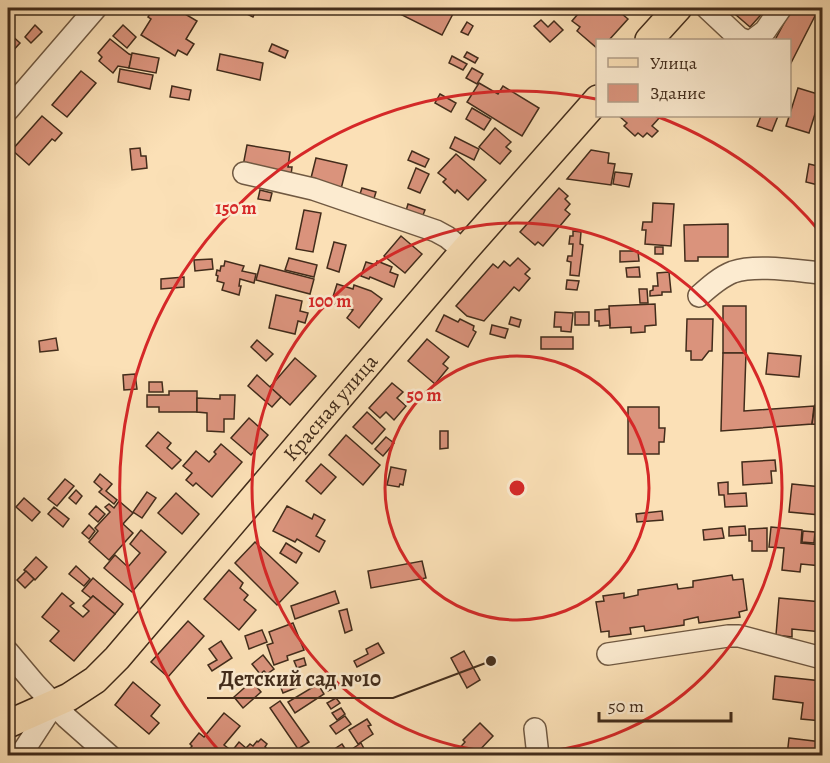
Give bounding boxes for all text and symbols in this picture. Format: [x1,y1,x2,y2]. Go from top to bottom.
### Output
legend [596,39,791,117]
text: Улица [650,51,698,75]
text: Здание [650,81,706,105]
text: 150 m [215,196,257,220]
text: 100 m [309,289,351,313]
street label: Красная улица [277,348,384,467]
text: 50 m [407,383,441,407]
centre of rings [507,478,527,498]
callout: Детский сад №10 [207,658,393,698]
text: Детский сад №10 [219,664,381,694]
scale bar [599,685,731,723]
text: 50 m [608,694,644,718]

